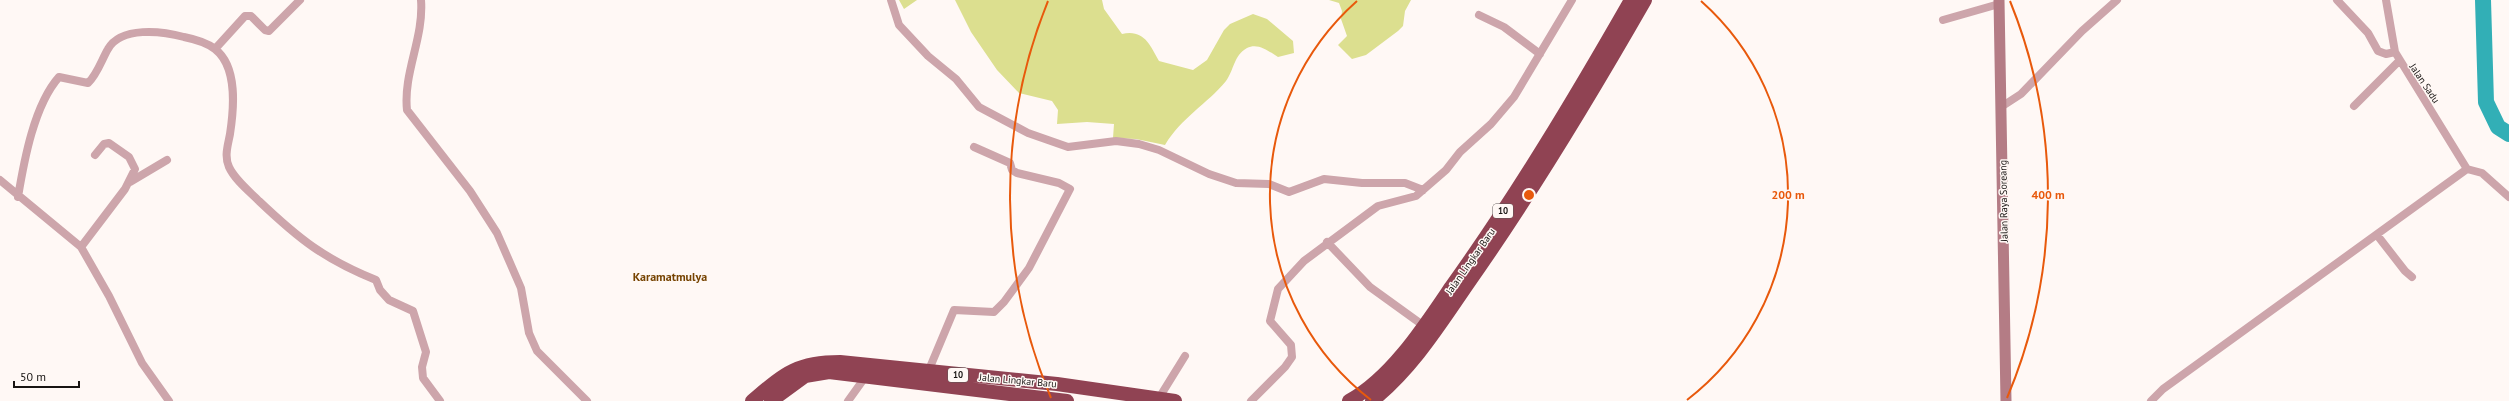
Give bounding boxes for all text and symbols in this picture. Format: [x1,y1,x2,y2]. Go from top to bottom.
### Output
street label: Jalan Sadu [2406,60,2443,106]
street label: Jalan Raya Soreang [1996,160,2011,243]
text: 200 m [1771,187,1805,202]
text: 400 m [2031,187,2065,202]
centre of rings [1522,188,1536,202]
road number: 10 [1493,204,1513,218]
street label: Jalan Lingkar Baru [1442,226,1498,298]
district label: Karamatmulya [633,269,707,284]
scale bar [14,363,79,389]
road number: 10 [948,368,968,382]
text: 50 m [20,369,46,384]
street label: Jalan Lingkar Baru [978,371,1057,390]

